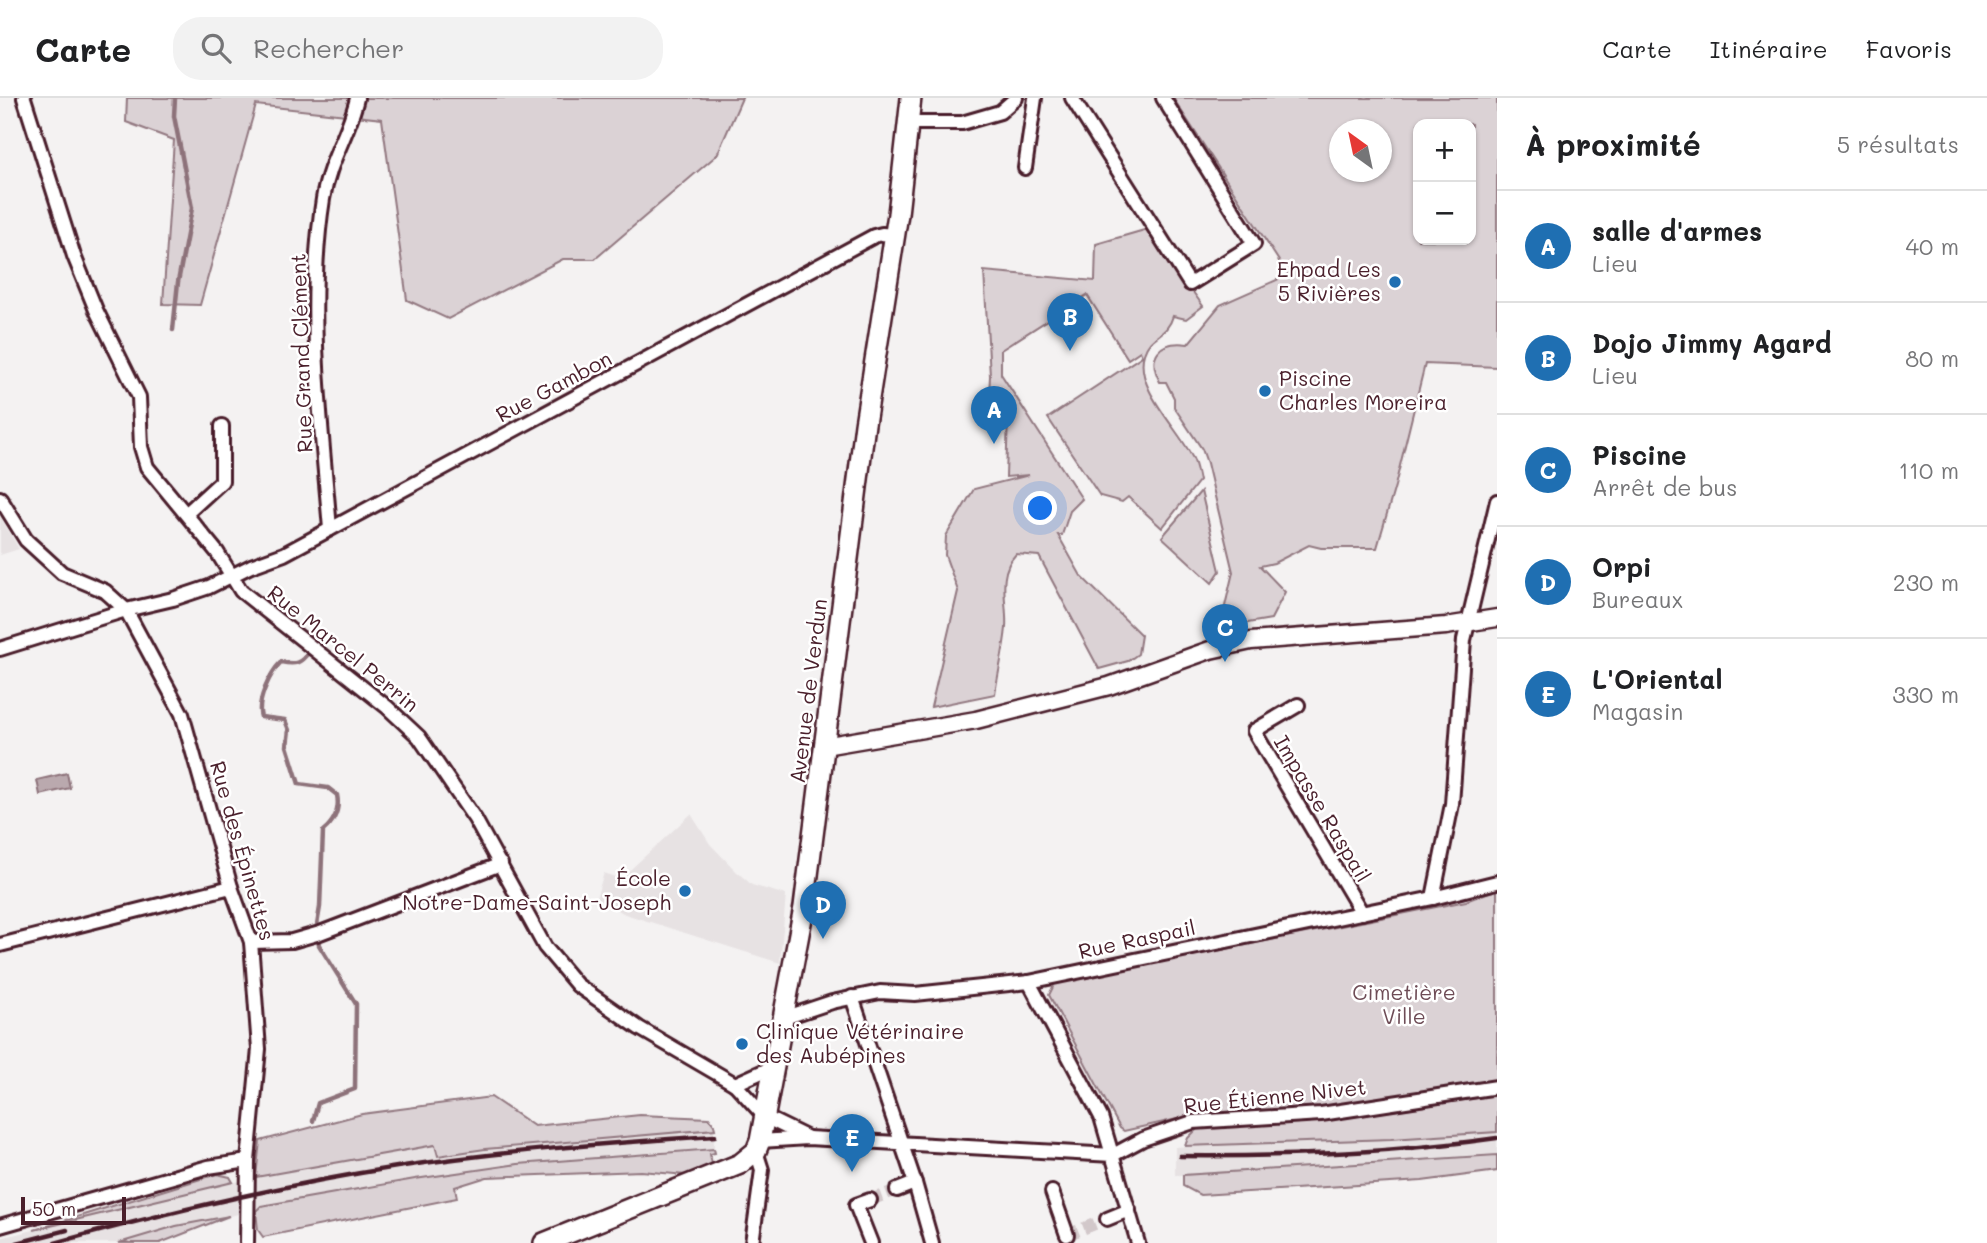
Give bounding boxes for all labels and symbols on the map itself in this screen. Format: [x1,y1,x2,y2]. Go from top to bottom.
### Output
north arrow [1329,119,1392,182]
street label: Rue Grand Clément [284,253,317,453]
place label: Ehpad Les 5 Rivières [1277,255,1381,306]
marker: Ehpad Les 5 Rivières [1387,274,1403,290]
pin: B [1047,293,1093,351]
street label: Rue Gambon [491,344,616,428]
place label: Piscine Charles Moreira [1279,364,1447,415]
marker: Piscine Charles Moreira [1257,383,1273,399]
pin: A [971,386,1017,444]
your location [1023,491,1057,525]
street label: Rue Marcel Perrin [263,578,425,717]
street label: Avenue de Verdun [783,597,832,785]
pin: C [1202,604,1248,662]
street label: Impasse Raspail [1269,730,1378,887]
street label: Rue des Épinettes [205,758,282,944]
place label: École Notre-Dame-Saint-Joseph [402,864,671,915]
pin: D [800,881,846,939]
marker: École Notre-Dame-Saint-Joseph [677,883,693,899]
street label: Rue Raspail [1076,913,1198,964]
park label: Cimetière Ville [1352,978,1456,1029]
place label: Clinique Vétérinaire des Aubépines [756,1017,964,1068]
marker: Clinique Vétérinaire des Aubépines [734,1036,750,1052]
street label: Rue Étienne Nivet [1182,1072,1368,1119]
pin: E [829,1114,875,1172]
scale bar [21,1194,126,1226]

